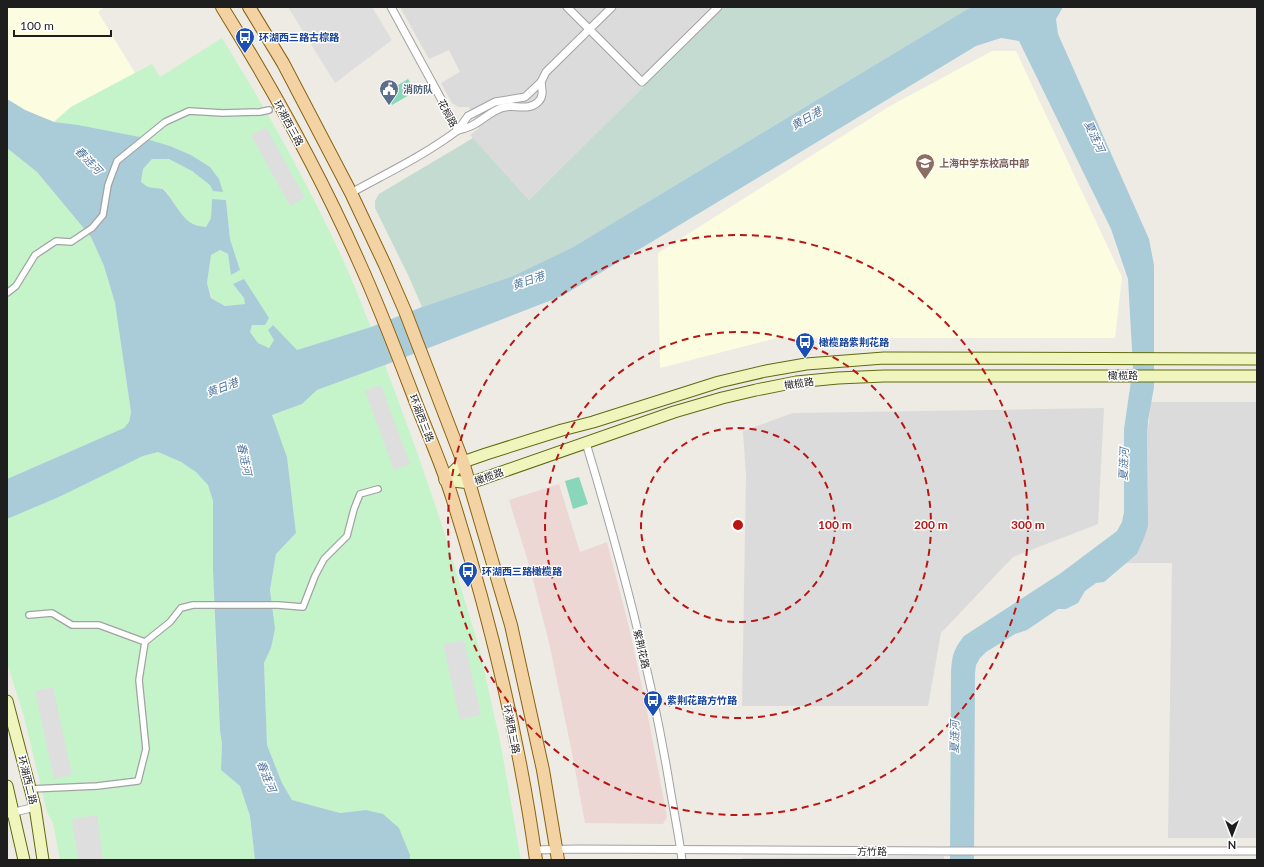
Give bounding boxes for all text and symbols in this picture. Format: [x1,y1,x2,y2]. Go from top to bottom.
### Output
scale bar [14,12,111,38]
text: 100 m [20,18,54,33]
bus stop icon: 环湖西三路古棕路 [234,26,256,54]
place label: 环湖西三路古棕路 [259,31,340,43]
public building icon: 消防队 [378,78,400,106]
place label: 消防队 [403,83,433,95]
street label: 花榈路 [436,97,460,129]
street label: 环湖西三路 [272,98,306,148]
water label: 黄日港 [788,103,825,132]
water label: 夏涟河 [1082,118,1109,156]
water label: 春涟河 [73,144,107,178]
school or university icon: 上海中学东校高中部 [914,152,936,180]
place label: 上海中学东校高中部 [939,157,1029,169]
water label: 黄日港 [510,268,548,292]
bus stop icon: 橄榄路紫荆花路 [794,331,816,359]
place label: 橄榄路紫荆花路 [819,336,890,348]
street label: 橄榄路 [1108,369,1138,381]
water label: 黄日港 [204,374,242,399]
street label: 橄榄路 [783,375,815,391]
street label: 环湖西三路 [407,393,437,443]
water label: 春涟河 [235,442,255,478]
water label: 夏涟河 [1116,445,1130,481]
street label: 橄榄路 [473,465,505,487]
text: 100 m [818,517,852,532]
text: 200 m [914,517,948,532]
text: 300 m [1011,517,1045,532]
centre of rings [731,518,745,532]
bus stop icon: 环湖西三路橄榄路 [457,560,479,588]
place label: 环湖西三路橄榄路 [482,565,563,577]
street label: 紫荆花路 [632,628,652,670]
bus stop icon: 紫荆花路方竹路 [642,689,664,717]
place label: 紫荆花路方竹路 [667,694,738,706]
street label: 环湖西三路 [501,703,523,755]
water label: 夏涟河 [947,718,961,754]
street label: 环湖西二路 [16,754,40,806]
water label: 春涟河 [255,758,280,796]
north arrow [1212,815,1252,855]
text: N [1228,839,1236,852]
street label: 方竹路 [857,845,887,857]

